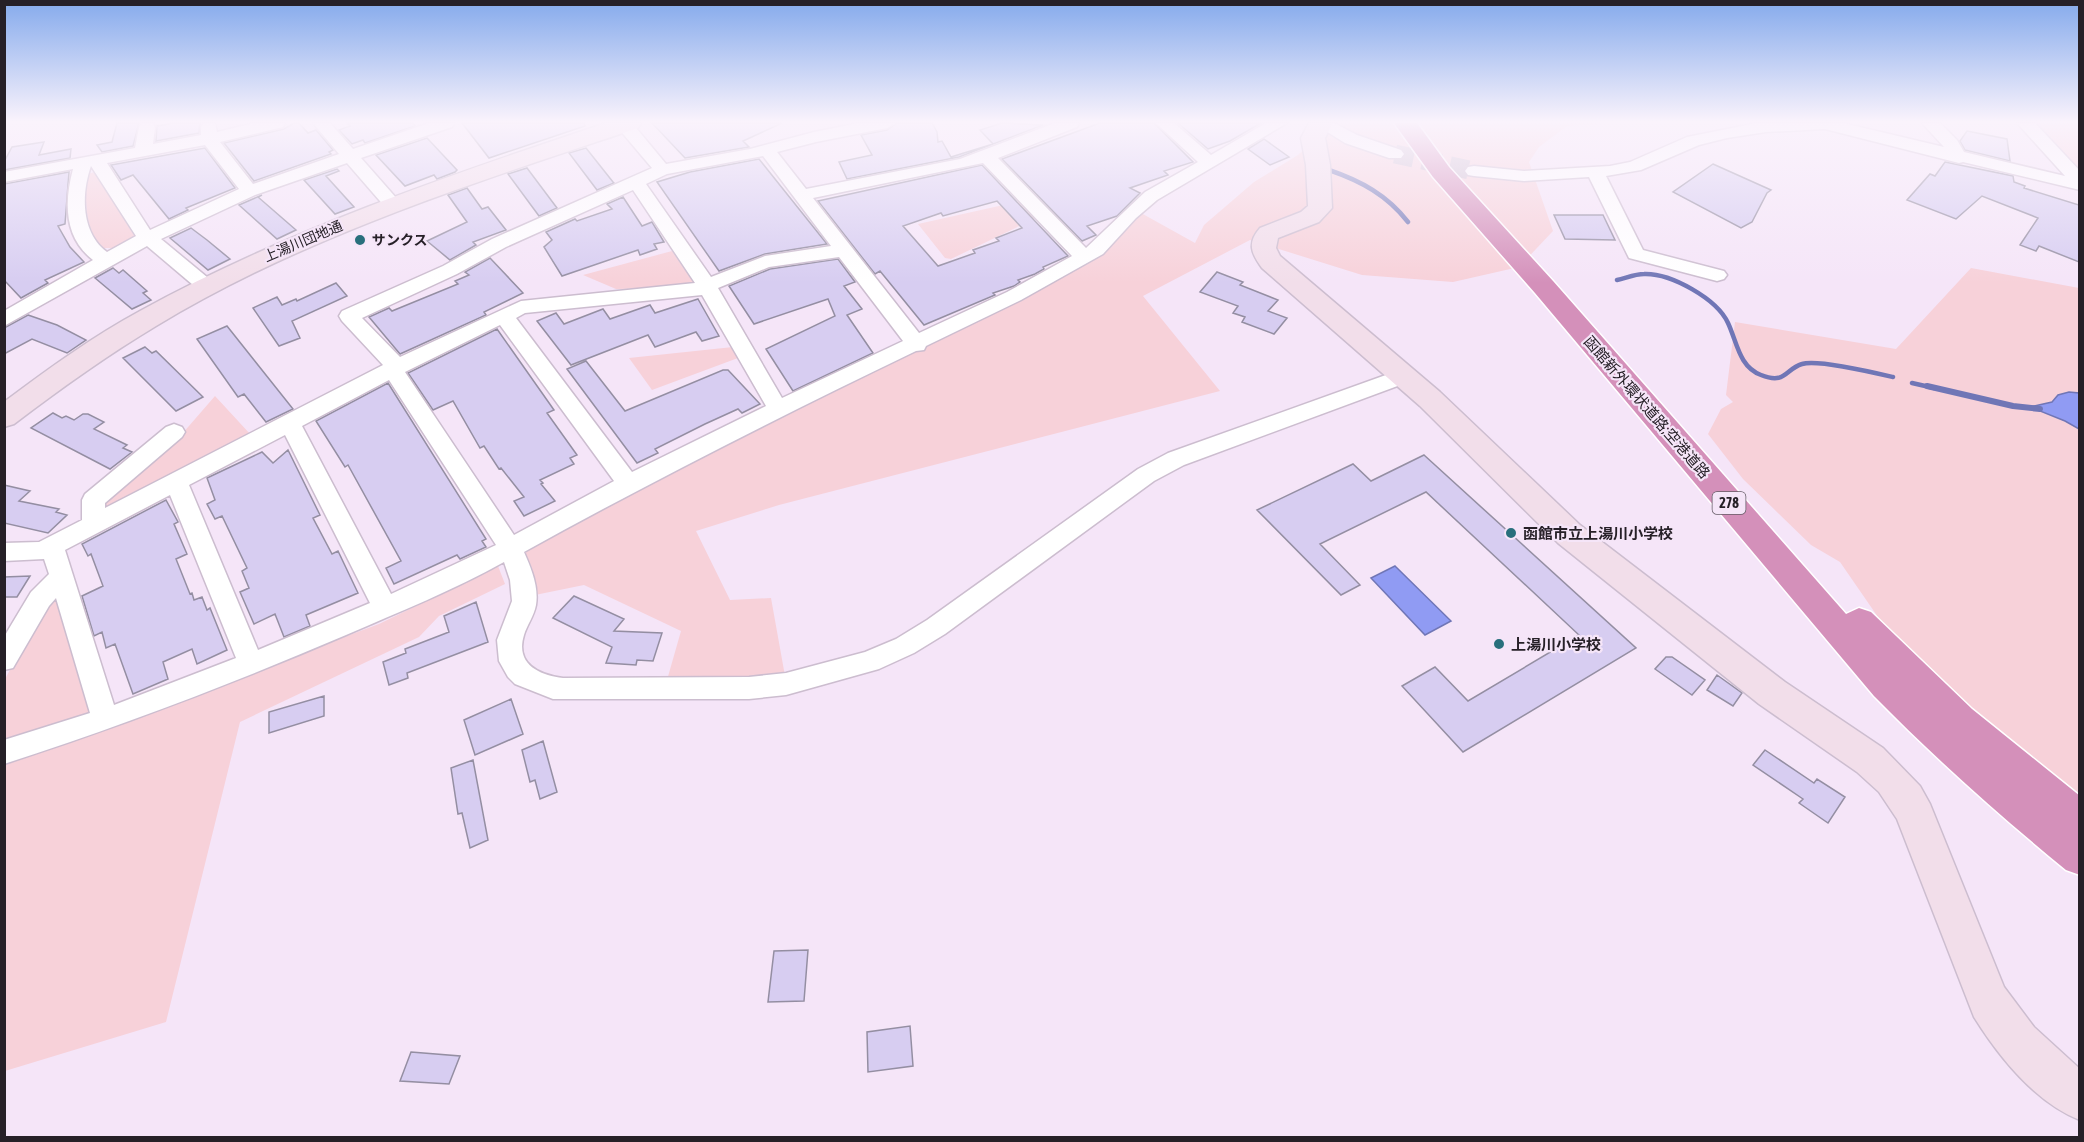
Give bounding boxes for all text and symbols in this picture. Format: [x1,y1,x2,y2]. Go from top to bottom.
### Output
street label: 上湯川団地通 [261,217,345,265]
place label: サンクス [372,232,428,248]
marker: サンクス [353,233,367,247]
street label: 函館新外環状道路;空港道路 [1581,332,1713,482]
road number: 278 [1712,492,1746,514]
place label: 函館市立上湯川小学校 [1523,525,1673,542]
marker: 函館市立上湯川小学校 [1504,526,1518,540]
place label: 上湯川小学校 [1511,636,1601,653]
marker: 上湯川小学校 [1492,637,1506,651]

